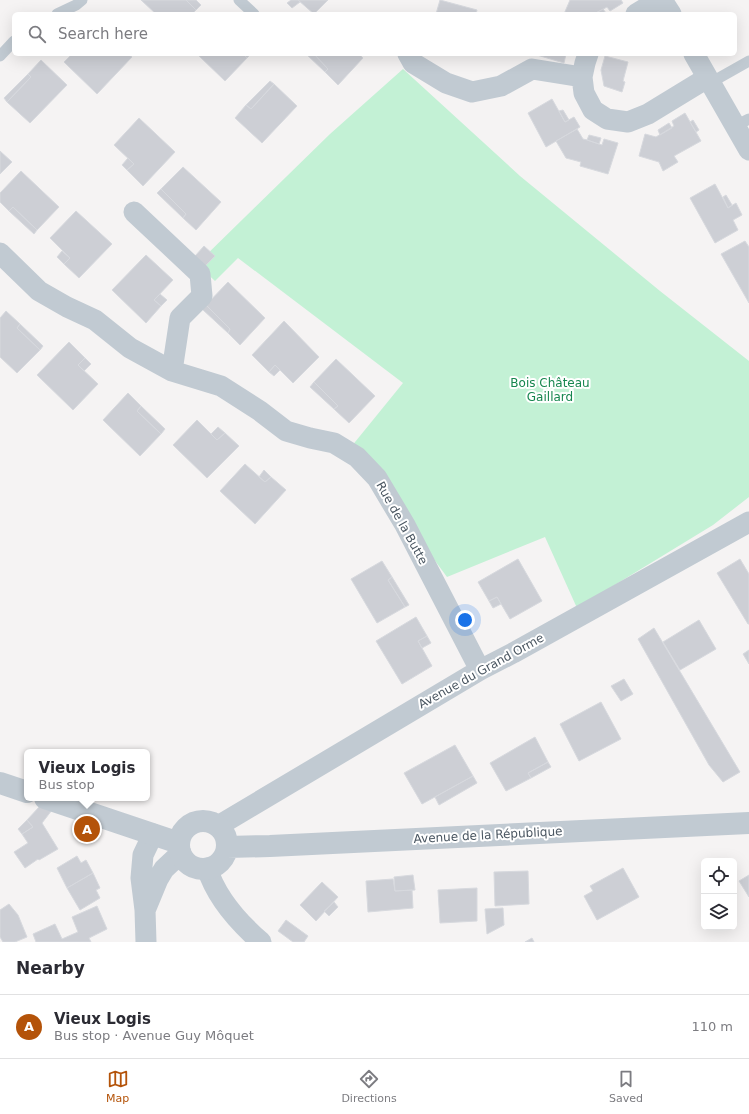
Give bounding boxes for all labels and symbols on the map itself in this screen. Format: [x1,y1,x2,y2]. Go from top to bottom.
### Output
park label: Bois Château Gaillard [510,376,590,404]
street label: Rue de la Butte [373,479,431,567]
your location [455,610,475,630]
street label: Avenue du Grand Orme [416,631,546,711]
pin: A [74,814,100,844]
street label: Avenue de la République [413,824,563,846]

